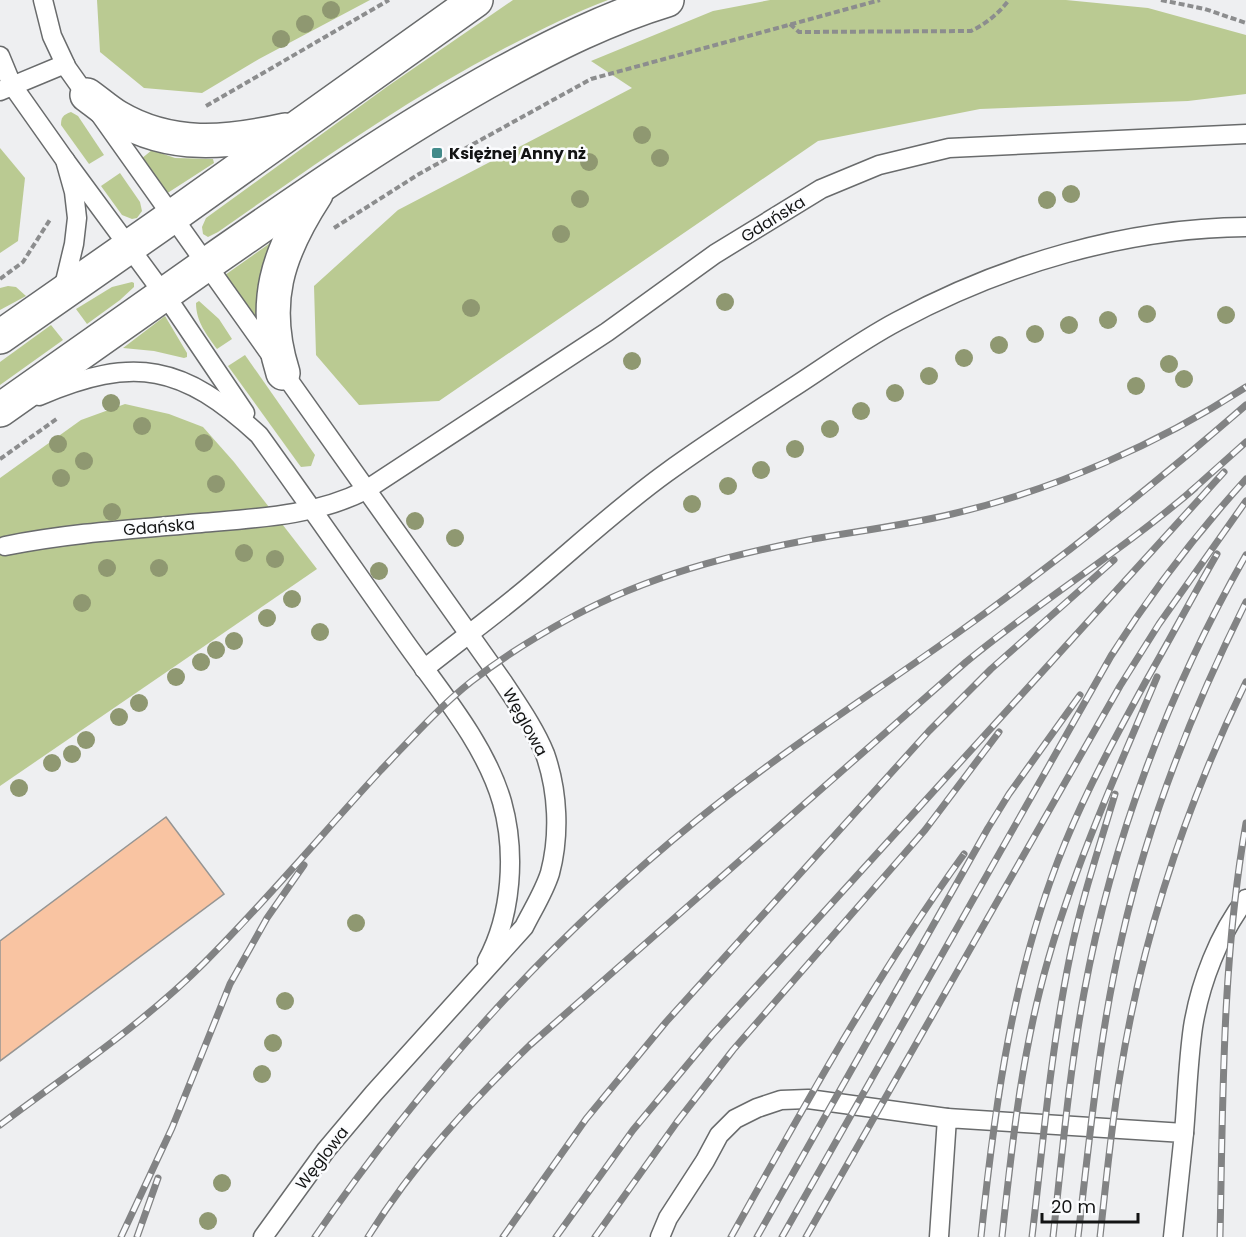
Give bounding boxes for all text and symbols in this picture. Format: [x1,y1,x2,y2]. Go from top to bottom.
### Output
place label: Księżnej Anny nż [449,142,586,165]
marker: Księżnej Anny nż [430,146,444,160]
street label: Gdańska [736,190,810,248]
street label: Gdańska [122,512,196,542]
street label: Węglowa [497,684,553,760]
street label: Węglowa [290,1122,354,1194]
scale bar [1042,1186,1138,1224]
text: 20 m [1051,1194,1096,1219]

